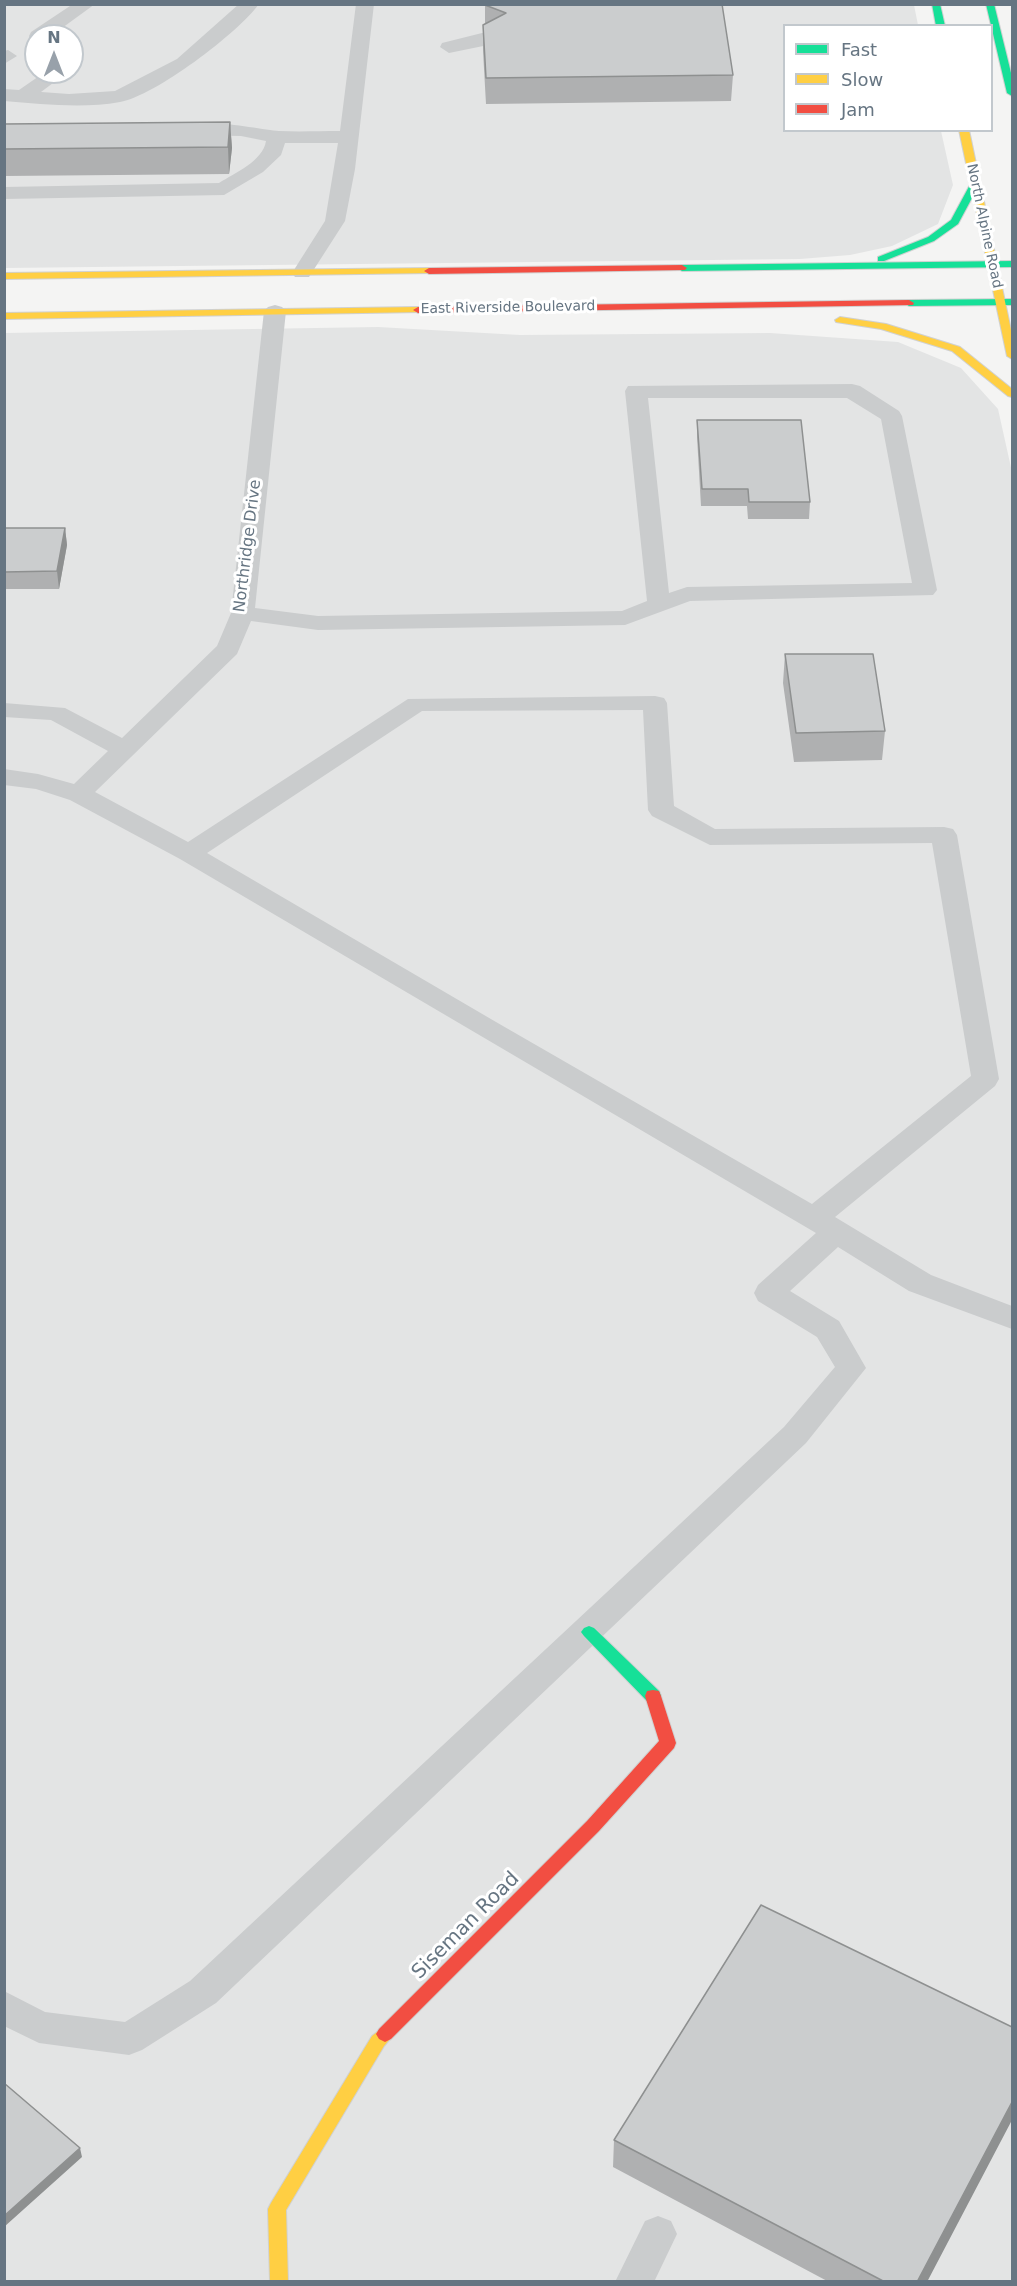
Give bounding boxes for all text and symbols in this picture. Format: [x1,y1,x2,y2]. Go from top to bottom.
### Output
north arrow [24,24,84,84]
legend [783,24,993,132]
text: N [47,28,61,47]
text: Fast [841,39,877,60]
text: Slow [841,69,883,90]
text: Jam [841,99,875,120]
street label: North Alpine Road [963,162,1005,290]
street label: East Riverside Boulevard [420,298,596,318]
street label: Northridge Drive [230,478,266,614]
street label: Siseman Road [407,1867,525,1985]

